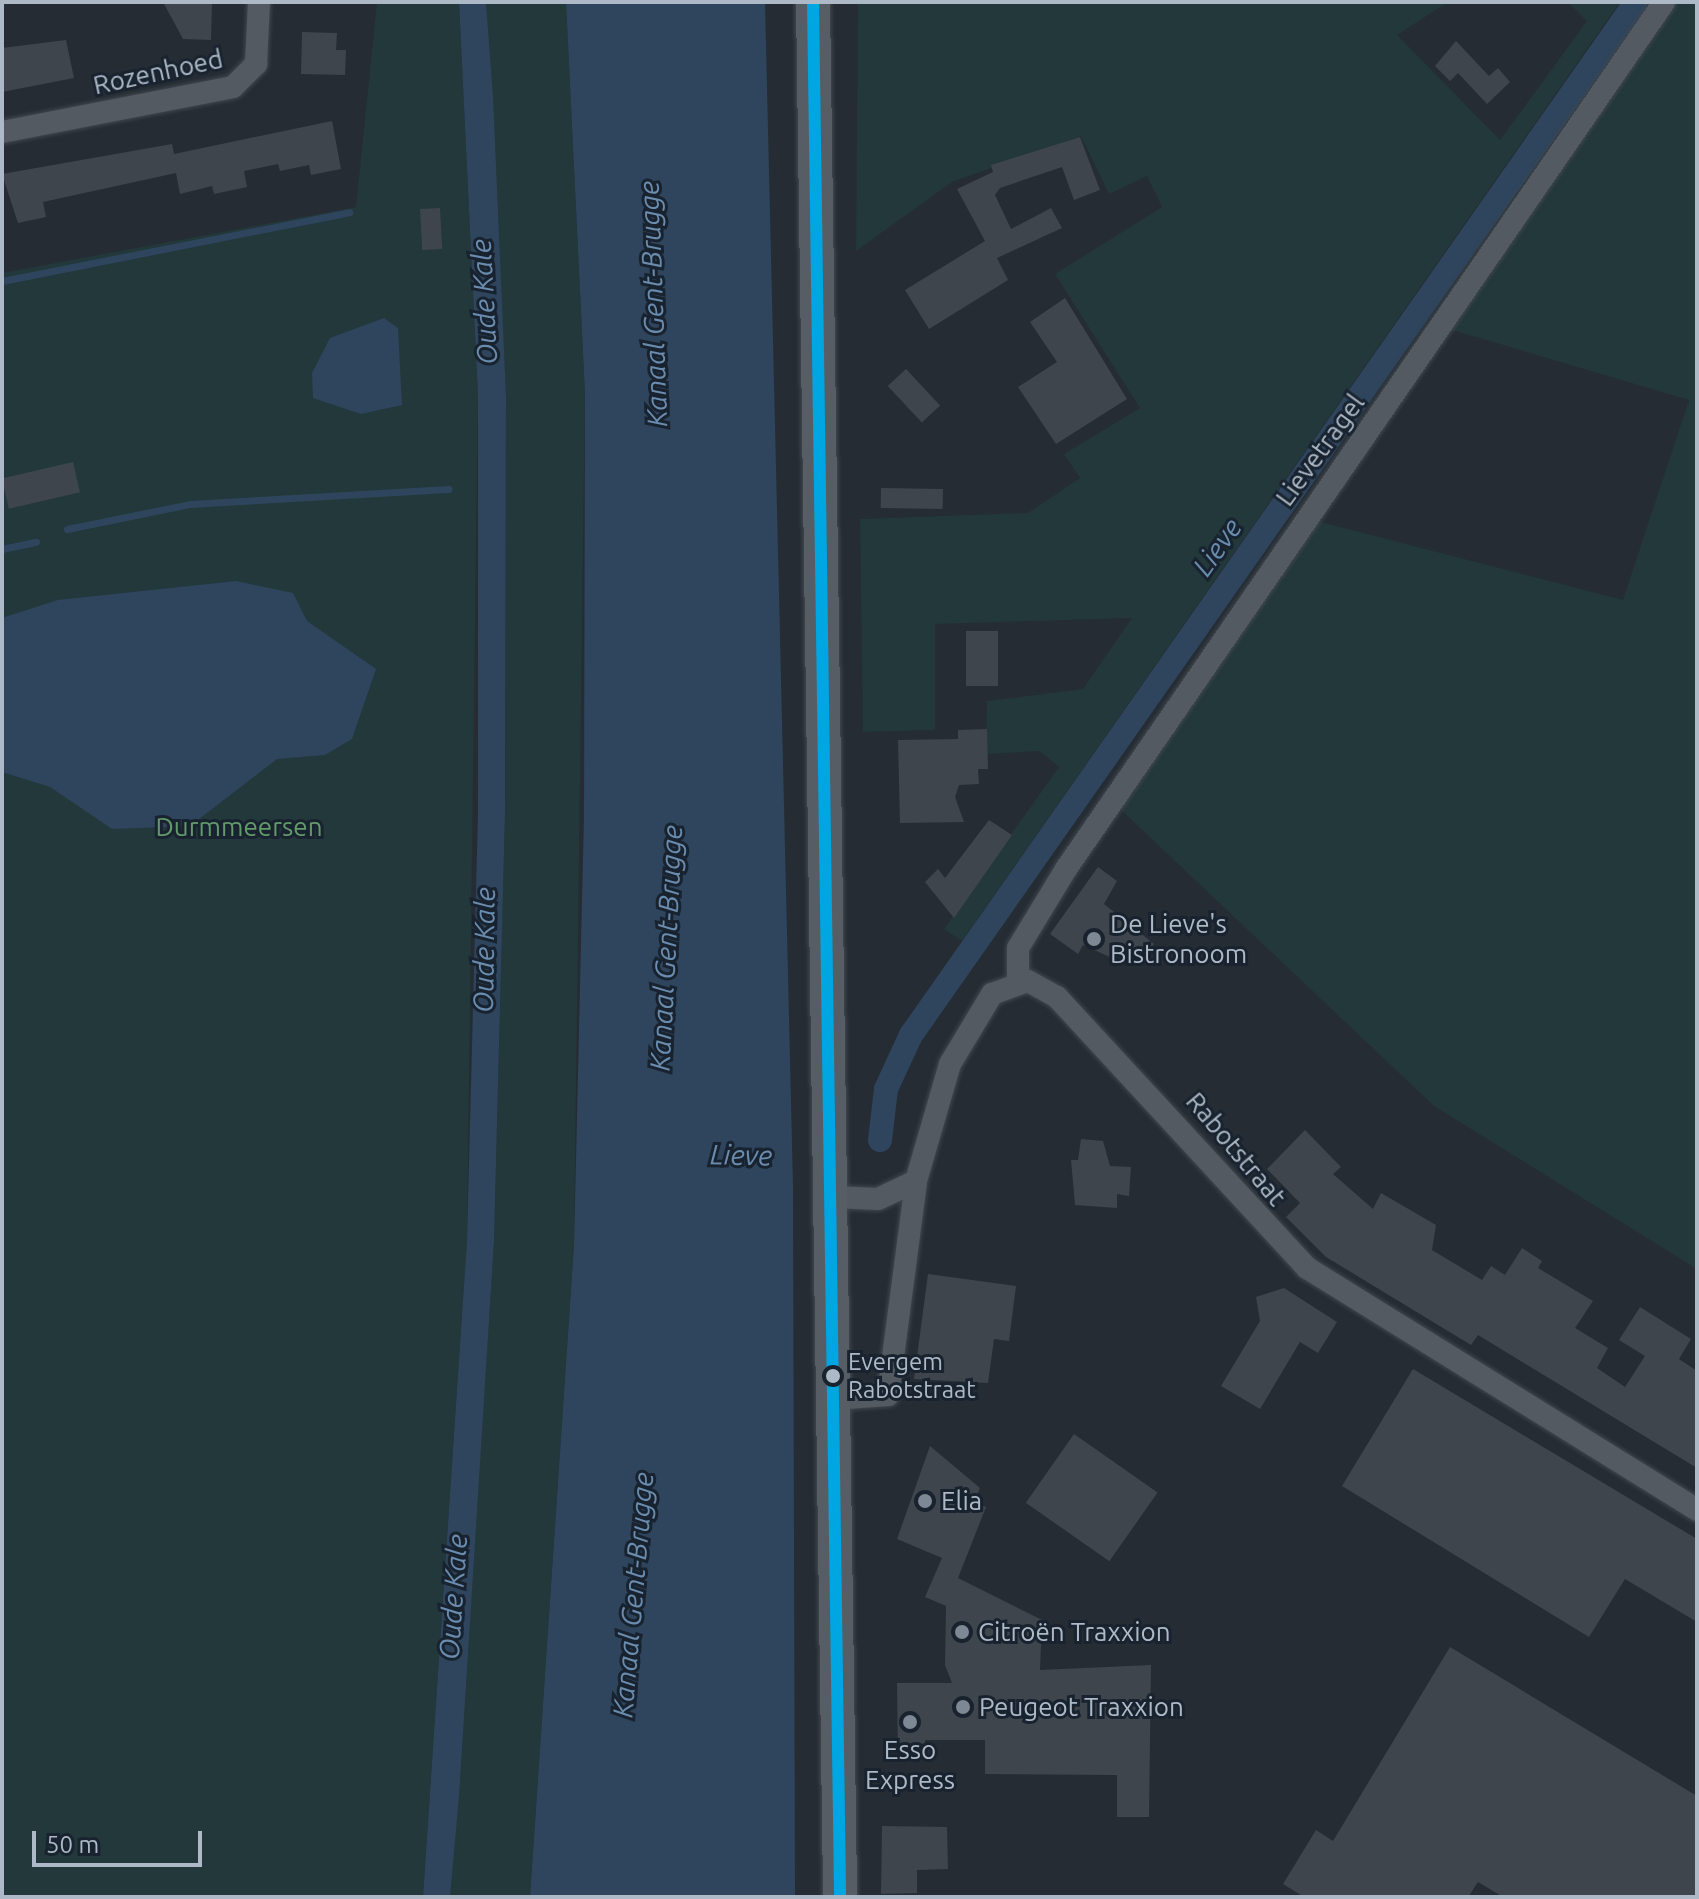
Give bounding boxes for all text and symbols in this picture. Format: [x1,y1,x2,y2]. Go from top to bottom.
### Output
street label: Rozenhoed [90,43,226,101]
water label: Kanaal Gent-Brugge [632,180,674,428]
water label: Oude Kale [464,238,504,366]
street label: Lievetragel [1269,388,1371,512]
water label: Lieve [1185,512,1249,582]
park label: Durmmeersen [156,811,322,843]
water label: Kanaal Gent-Brugge [643,824,689,1072]
water label: Oude Kale [466,887,502,1013]
place label: De Lieve's Bistronoom [1110,908,1247,970]
marker: De Lieve's Bistronoom [1085,930,1103,948]
street label: Rabotstraat [1180,1086,1292,1212]
water label: Lieve [710,1138,772,1172]
place label: Evergem Rabotstraat [848,1348,976,1404]
marker: Evergem Rabotstraat [825,1368,841,1384]
water label: Kanaal Gent-Brugge [606,1471,660,1719]
place label: Elia [941,1485,982,1517]
marker: Elia [916,1492,934,1510]
water label: Oude Kale [432,1533,474,1661]
place label: Citroën Traxxion [978,1616,1171,1648]
marker: Citroën Traxxion [953,1623,971,1641]
place label: Peugeot Traxxion [979,1691,1184,1723]
marker: Peugeot Traxxion [954,1698,972,1716]
marker: Esso Express [901,1713,919,1731]
place label: Esso Express [865,1734,955,1796]
scale bar [36,1815,206,1865]
text: 50 m [46,1831,99,1858]

